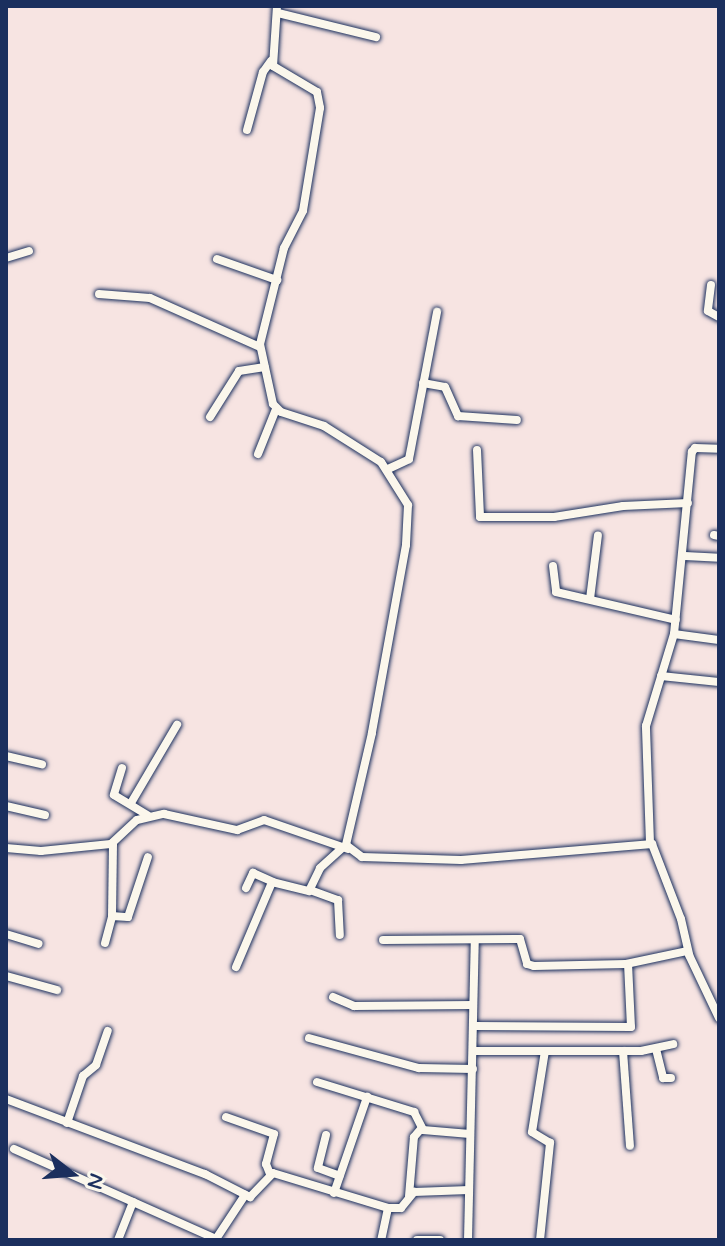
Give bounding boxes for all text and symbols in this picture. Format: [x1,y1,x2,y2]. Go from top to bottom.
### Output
north arrow [32,1134,112,1214]
text: N [79,1170,110,1192]

